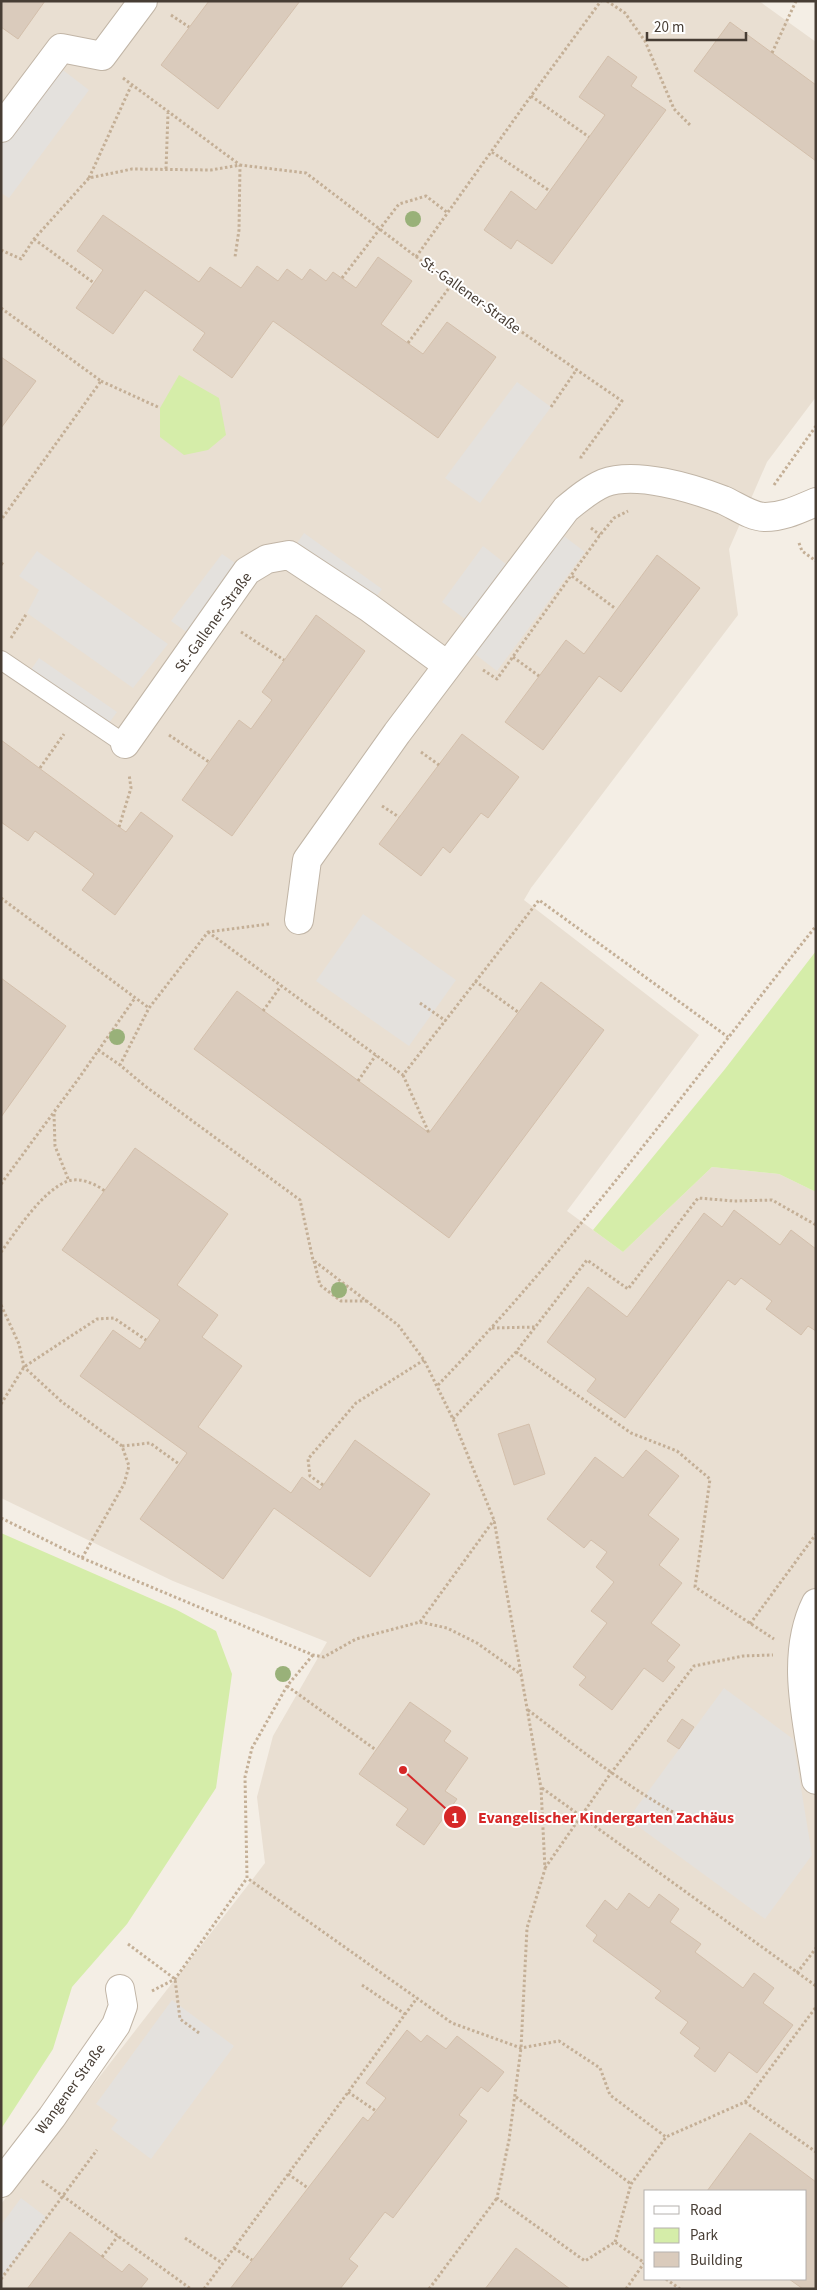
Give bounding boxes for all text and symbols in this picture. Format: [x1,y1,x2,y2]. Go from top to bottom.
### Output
scale bar [647,10,746,42]
text: 20 m [654,17,684,38]
street label: St.-Gallener-Straße [416,252,525,339]
street label: St.-Gallener-Straße [170,568,257,677]
callout: Evangelischer Kindergarten Zachäus [443,1802,744,1833]
text: Evangelischer Kindergarten Zachäus [478,1807,734,1829]
text: 1 [451,1808,459,1829]
street label: Wangener Straße [30,2040,110,2139]
legend [644,2190,807,2280]
text: Road [690,2200,722,2221]
text: Park [690,2225,719,2246]
text: Building [690,2250,743,2271]

